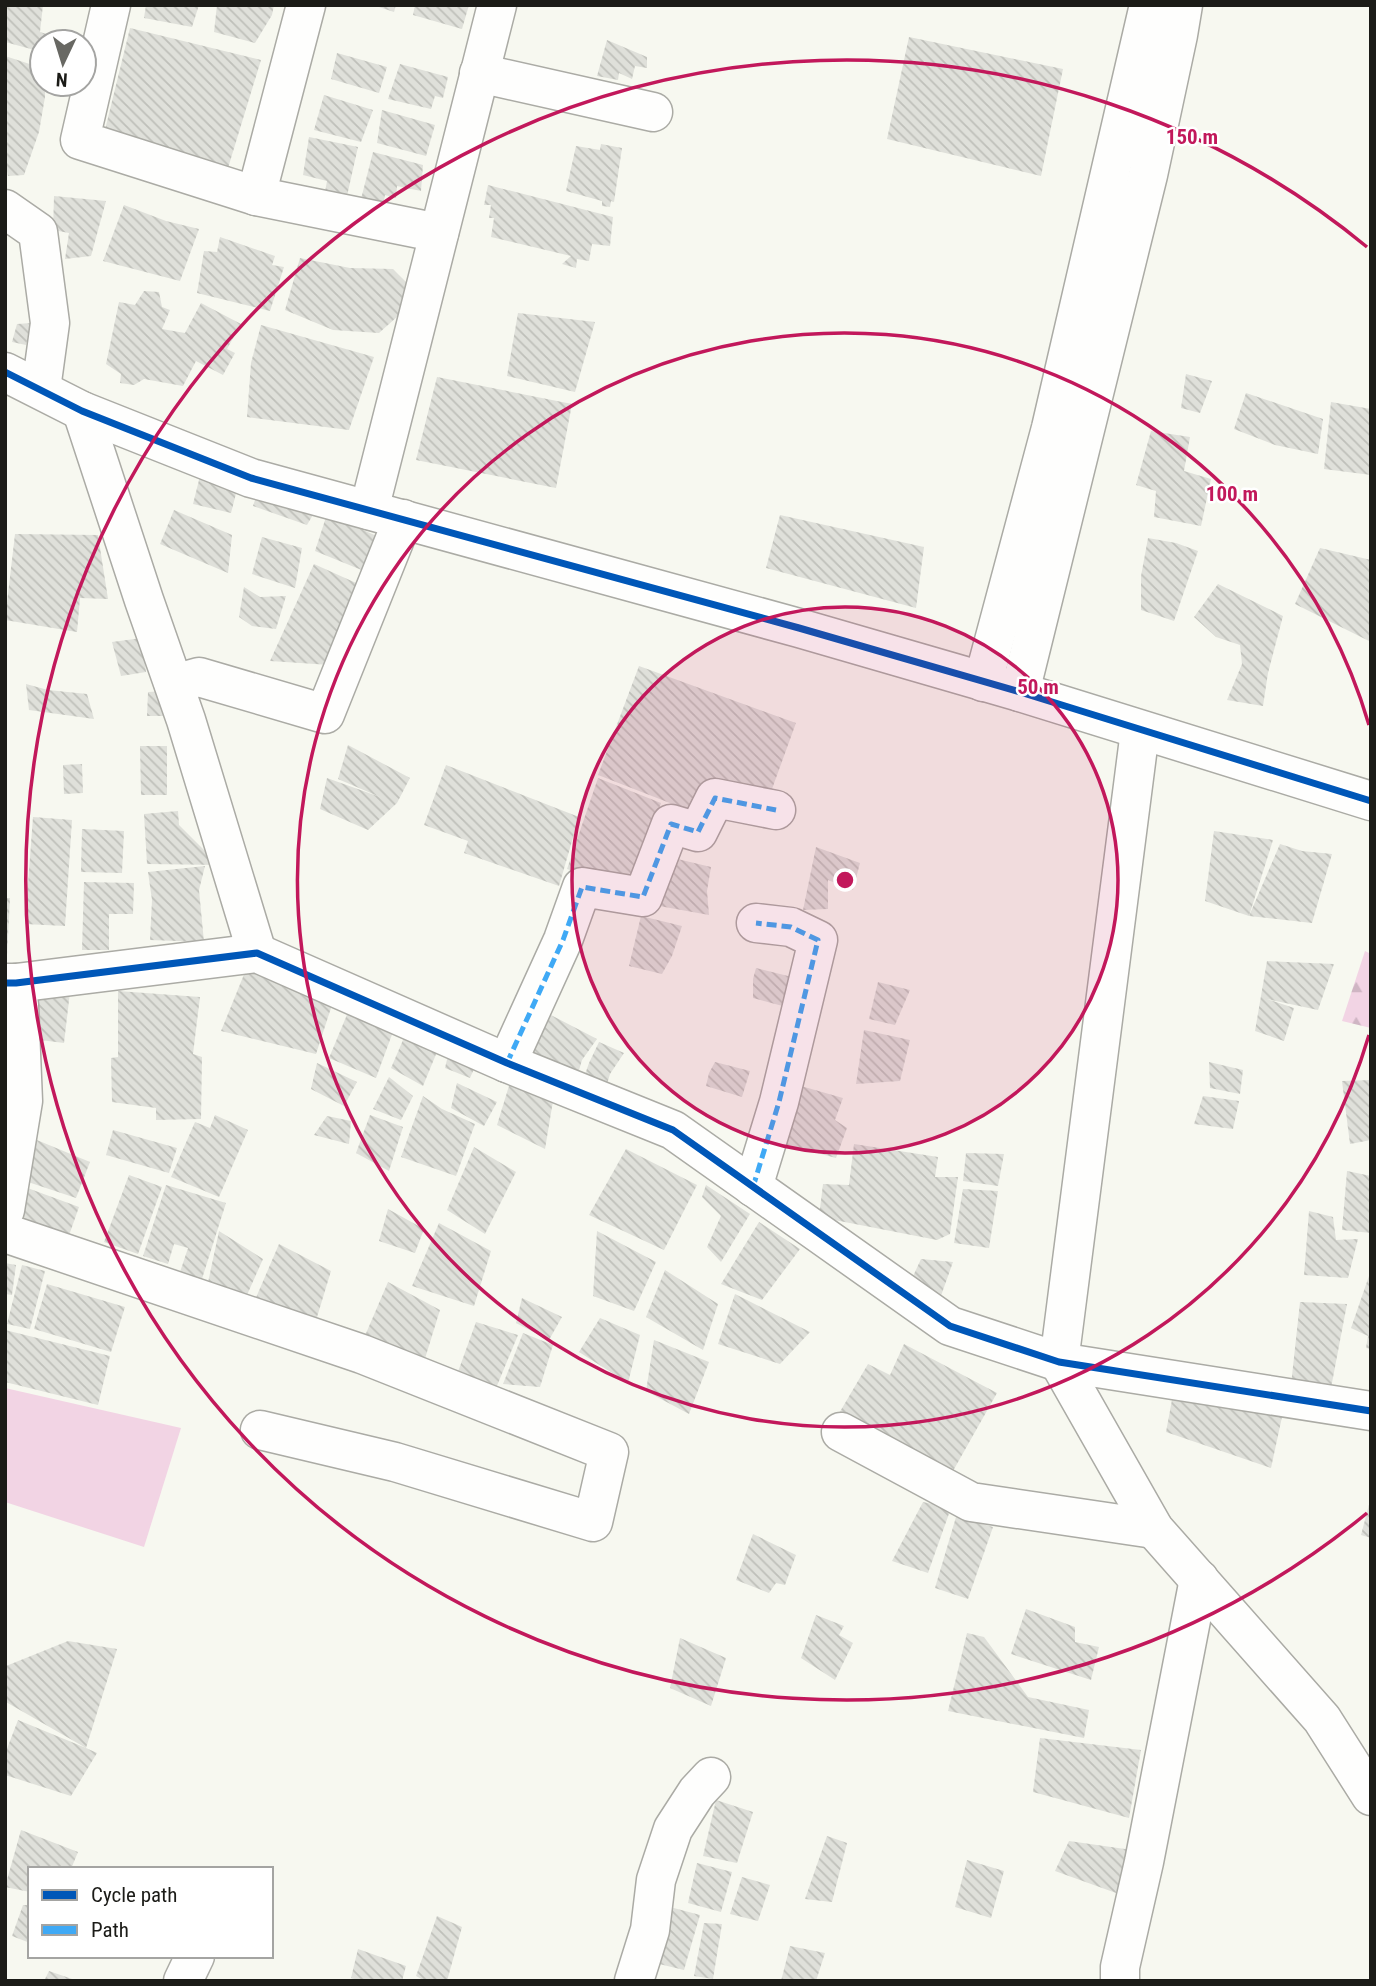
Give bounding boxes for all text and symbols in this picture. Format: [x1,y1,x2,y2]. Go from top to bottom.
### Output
north arrow [28,28,98,98]
text: N [55,68,68,91]
text: 150 m [1166,125,1218,149]
text: 100 m [1206,482,1258,506]
text: 50 m [1017,675,1059,699]
centre of rings [833,868,857,892]
legend [28,1867,273,1958]
text: Cycle path [91,1883,177,1907]
text: Path [91,1918,129,1942]

